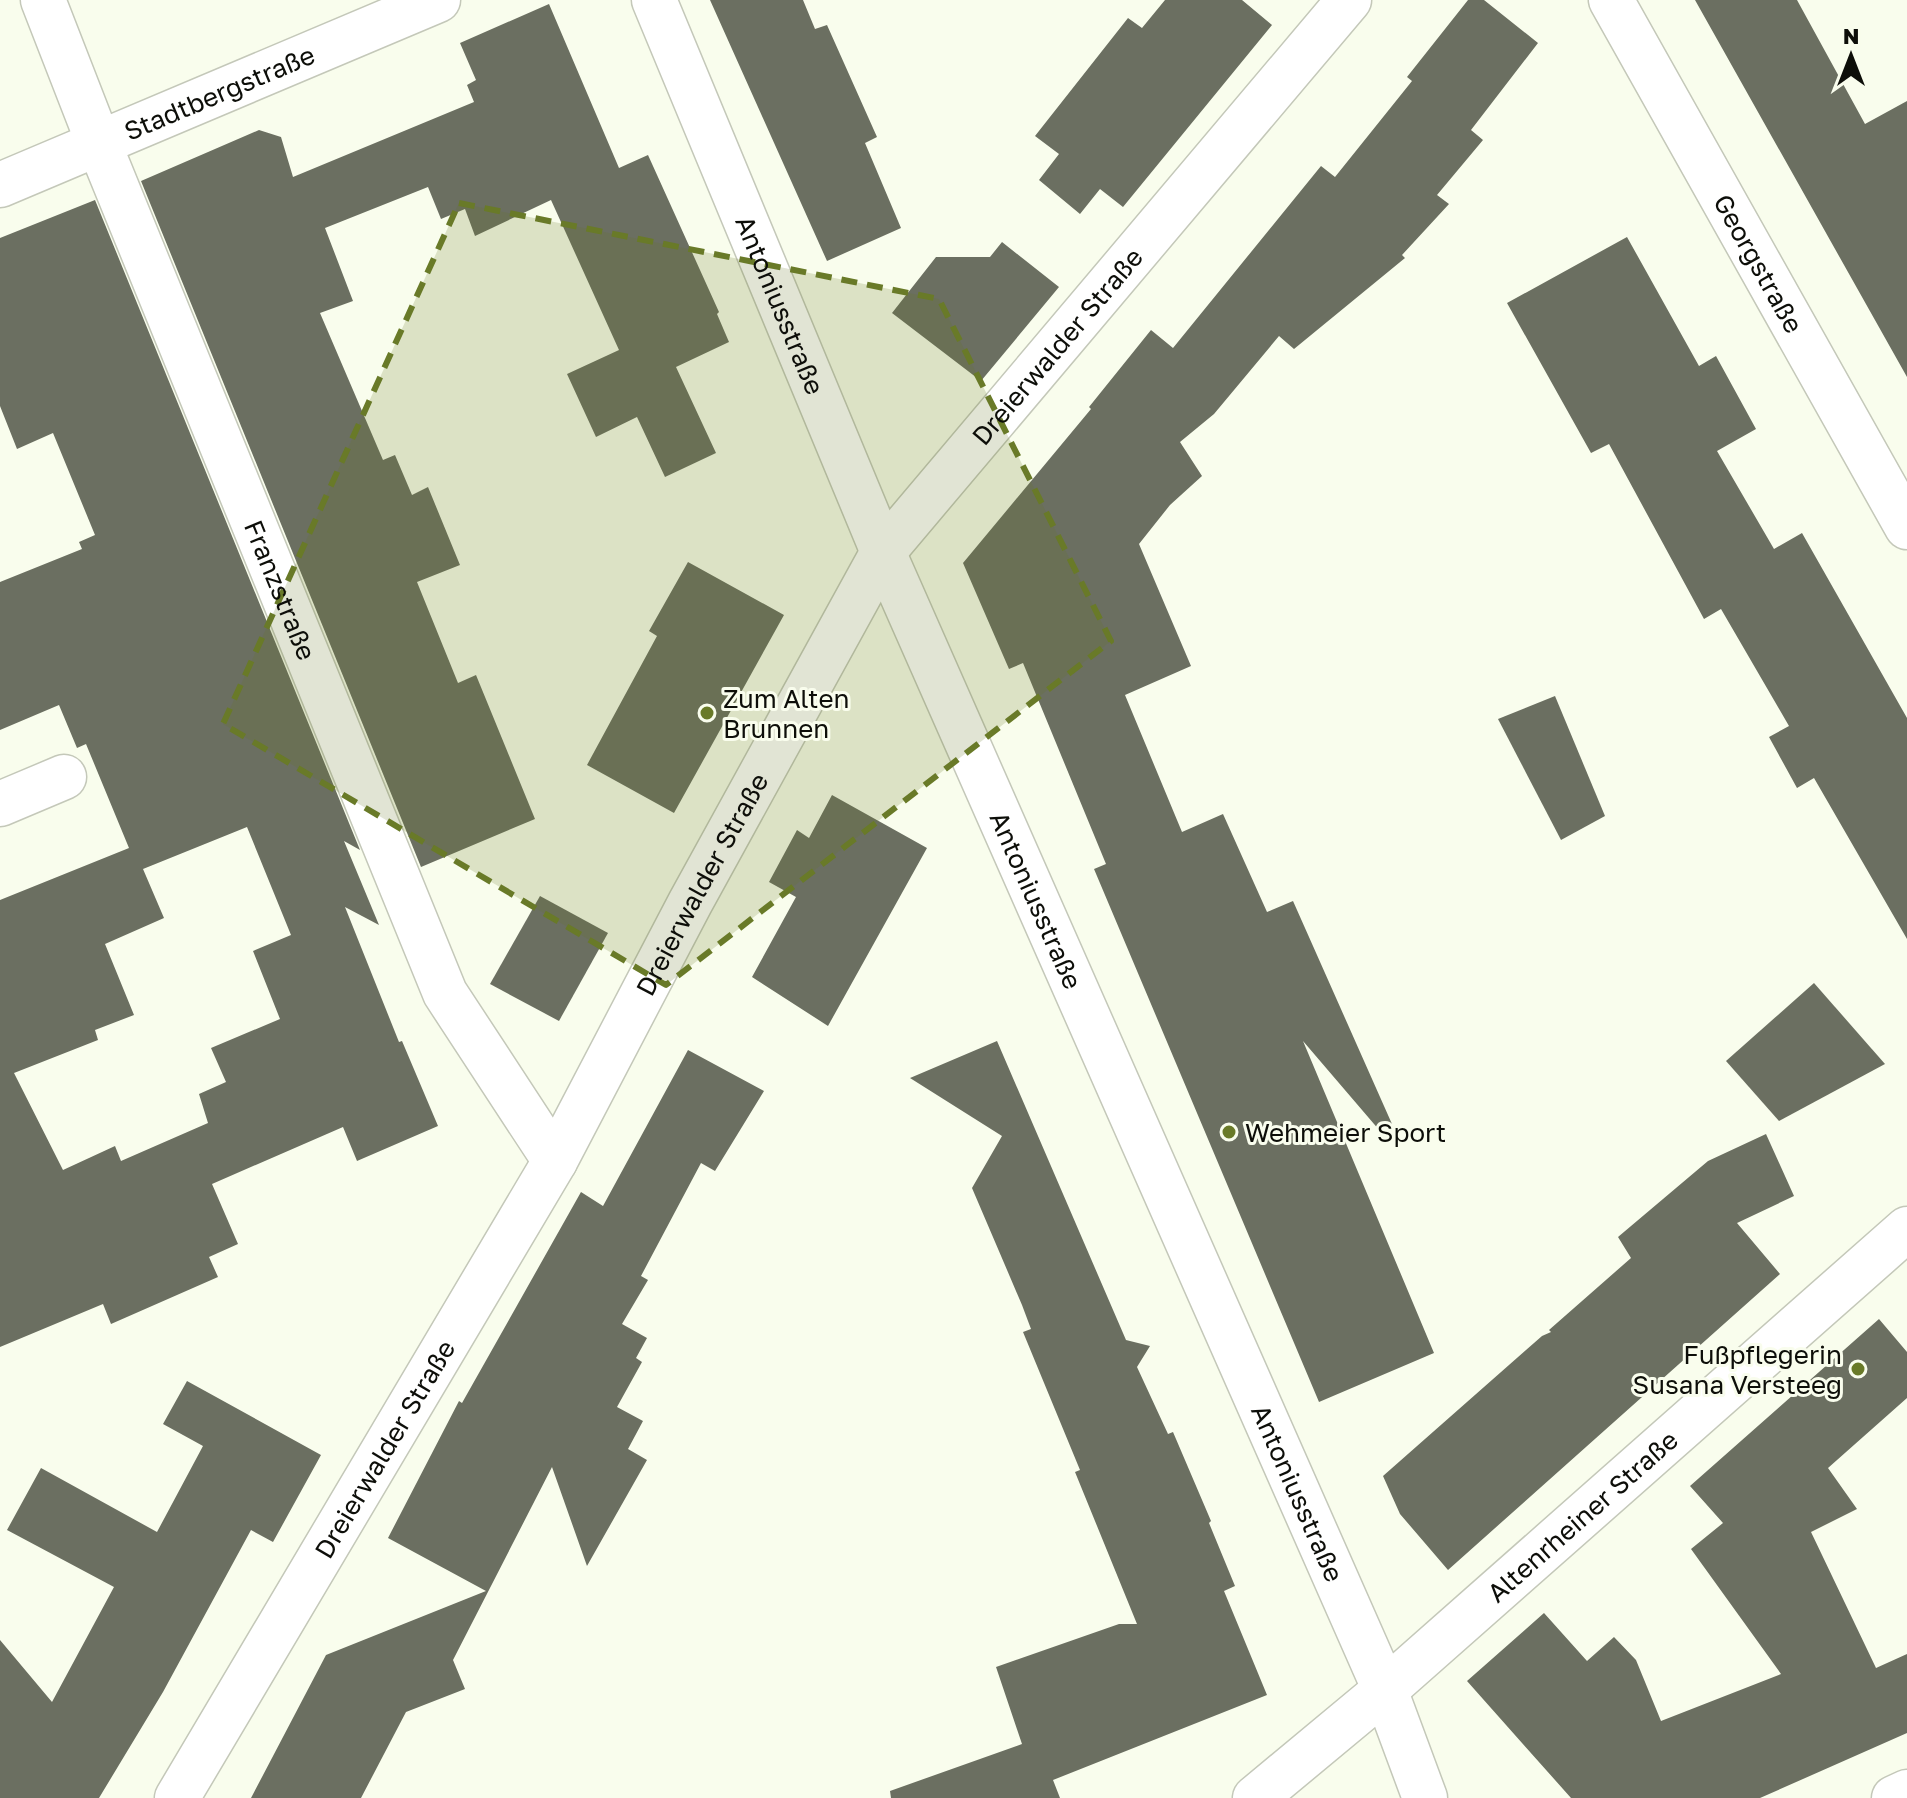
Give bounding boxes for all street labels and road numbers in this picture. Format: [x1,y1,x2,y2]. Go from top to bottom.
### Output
street label: Stadtbergstraße [119,39,319,146]
street label: Georgstraße [1708,189,1810,338]
street label: Antoniusstraße [730,211,831,399]
street label: Dreierwalder Straße [965,241,1149,451]
street label: Franzstraße [238,515,323,664]
street label: Dreierwalder Straße [629,767,774,1001]
street label: Antoniusstraße [984,807,1089,993]
street label: Dreierwalder Straße [308,1334,461,1564]
street label: Antoniusstraße [1245,1399,1351,1586]
street label: Altenrheiner Straße [1481,1424,1684,1608]

